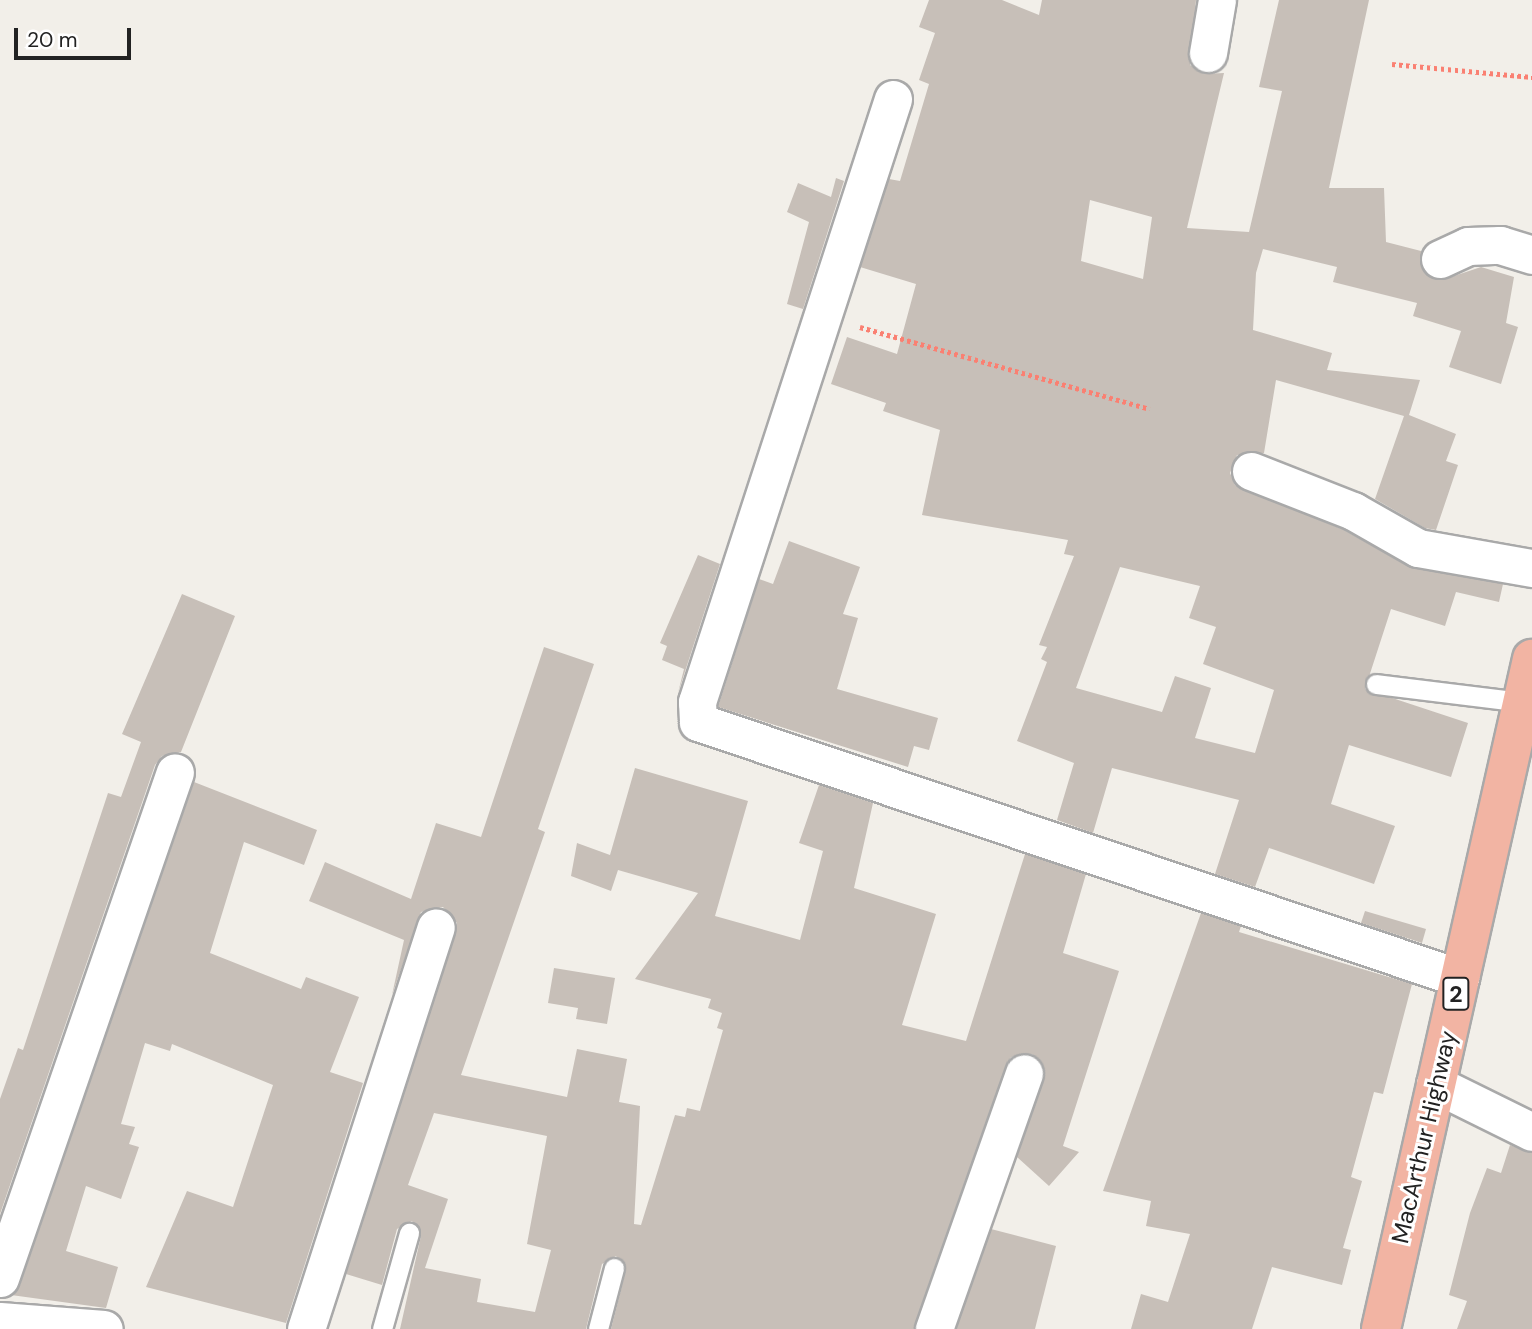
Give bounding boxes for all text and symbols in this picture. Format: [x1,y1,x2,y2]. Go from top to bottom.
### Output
scale bar [18,14,135,58]
text: 20 m [27,26,78,54]
road number: 2 [1442,974,1470,1014]
street label: MacArthur Highway [1386,1028,1462,1246]

